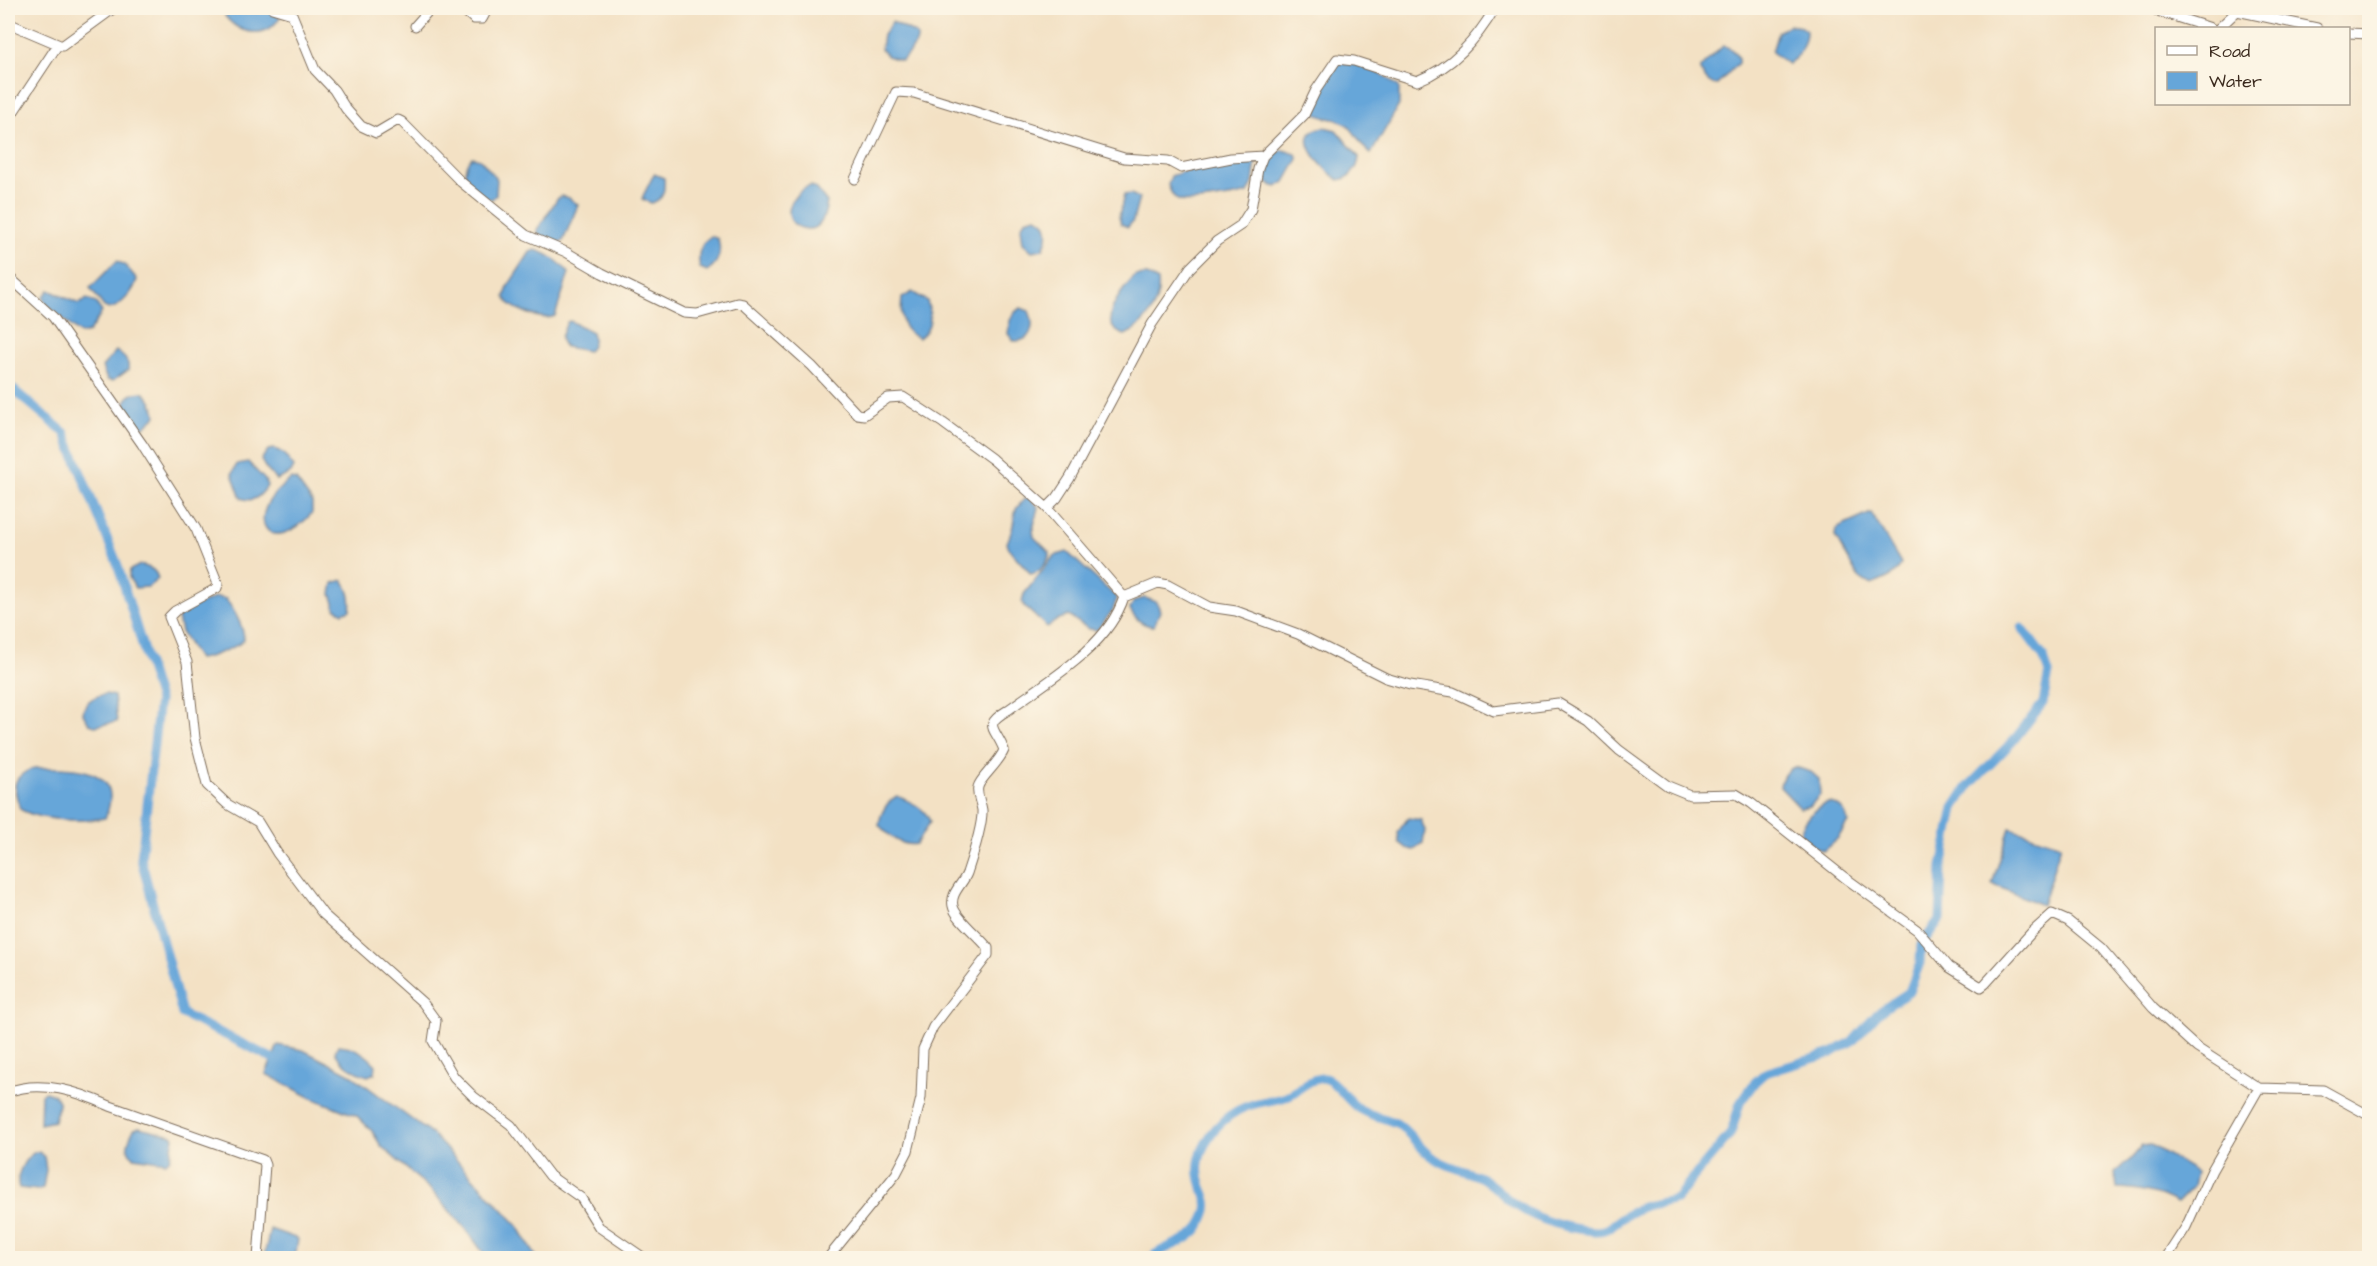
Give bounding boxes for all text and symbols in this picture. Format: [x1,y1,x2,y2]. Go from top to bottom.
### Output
legend [2155,27,2350,105]
text: Road [2209,39,2250,64]
text: Water [2209,69,2262,94]

